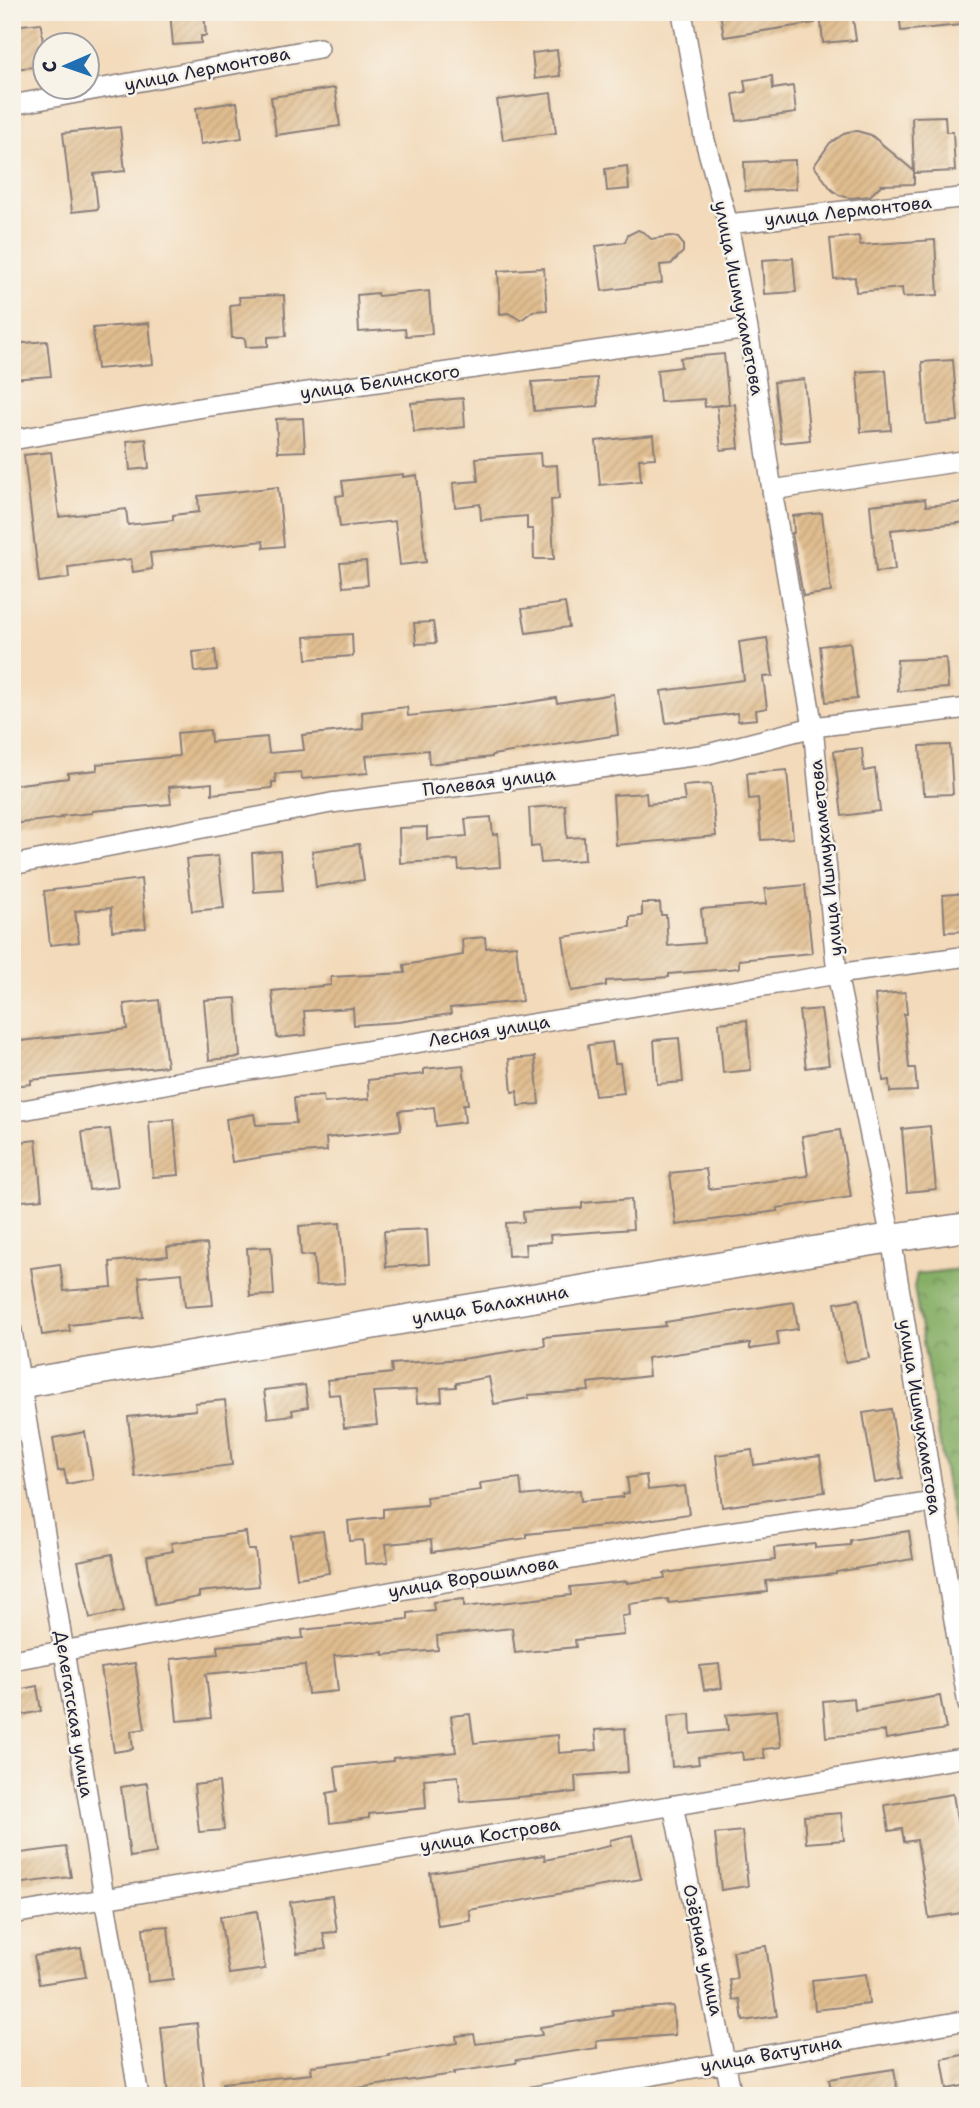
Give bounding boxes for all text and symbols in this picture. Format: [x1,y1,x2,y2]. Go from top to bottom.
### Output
north arrow [32,32,102,102]
street label: улица Лермонтова [122,41,292,97]
text: С [37,60,62,73]
street label: улица Лермонтова [763,190,933,232]
street label: улица Ишмухаметова [708,199,770,397]
street label: улица Белинского [299,359,461,405]
street label: улица Ишмухаметова [804,758,848,958]
street label: Полевая улица [421,762,557,802]
street label: Лесная улица [427,1010,551,1052]
street label: улица Балахнина [410,1279,570,1331]
street label: улица Ишмухаметова [893,1317,947,1517]
street label: улица Ворошилова [386,1550,560,1604]
street label: Делегатская улица [49,1629,99,1799]
street label: улица Кострова [418,1812,562,1858]
street label: Озёрная улица [677,1882,729,2018]
street label: улица Ватутина [699,2030,843,2078]

